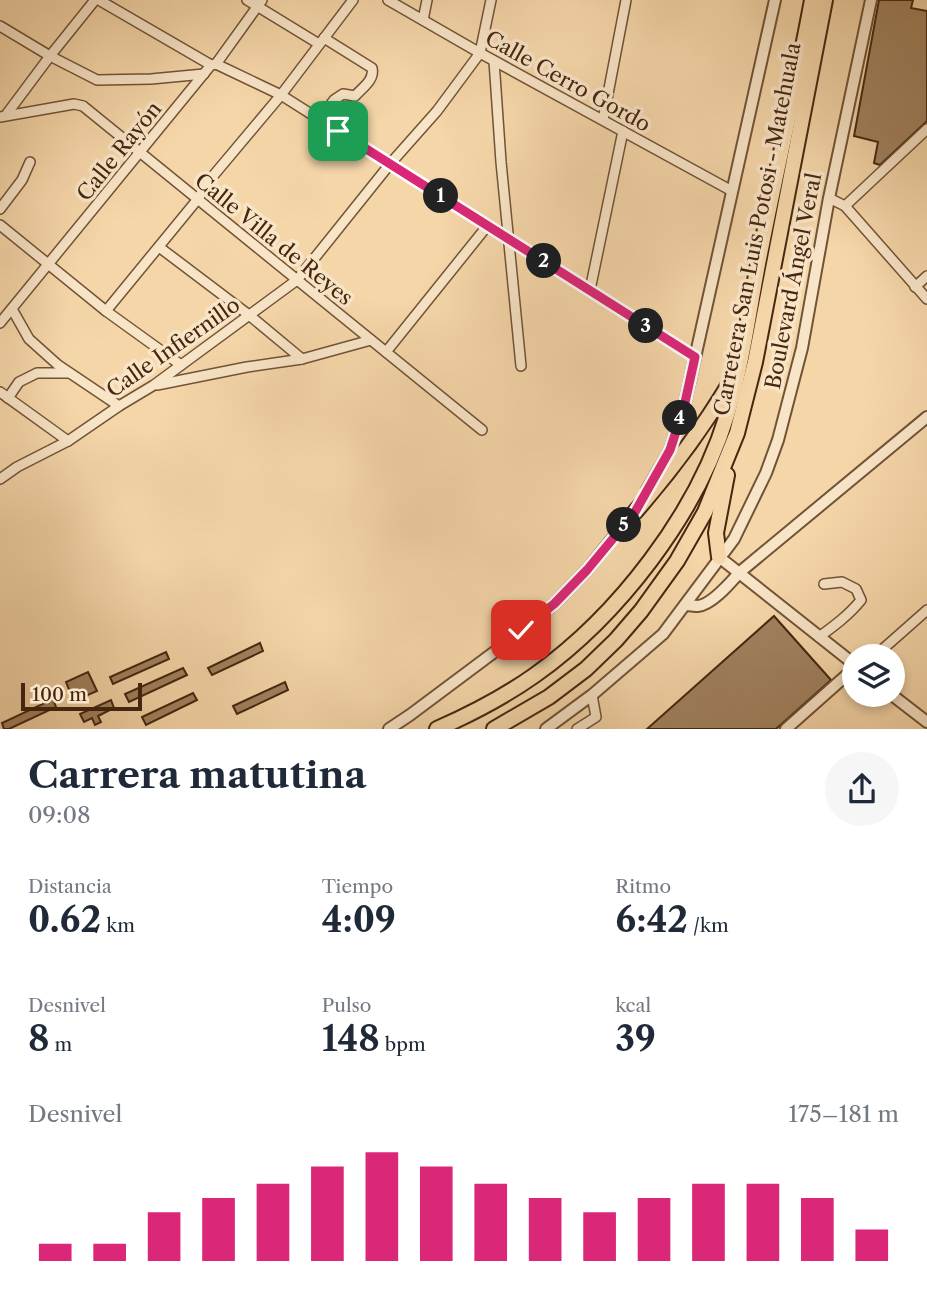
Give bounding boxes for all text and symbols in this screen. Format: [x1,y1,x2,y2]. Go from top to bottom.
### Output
street label: Calle Cerro Gordo [481,25,655,137]
street label: Carretera San Luis Potosi - Matehuala [709,39,806,418]
street label: Calle Rayón [71,96,167,206]
pin [308,101,368,161]
icon: arrive [319,112,357,150]
street label: Calle Villa de Reyes [190,168,358,310]
street label: Boulevard Ángel Veral [760,171,826,391]
pin: 1 [424,178,458,214]
text: 1 [436,184,445,207]
pin: 2 [526,244,562,278]
text: 2 [538,249,549,272]
street label: Calle Infiernillo [102,292,244,402]
pin: 3 [628,308,664,344]
text: 3 [640,314,651,337]
pin: 4 [662,400,698,436]
text: 4 [674,406,685,429]
pin: 5 [606,508,642,542]
text: 5 [618,513,629,536]
pin [491,600,551,660]
icon: check [502,611,540,649]
map controls [842,644,905,707]
button: layers [842,644,905,707]
scale bar [21,680,142,712]
text: 100 m [32,683,87,706]
text: Carrera matutina [28,751,367,798]
button: share [825,752,899,826]
text: 09:08 [28,801,91,829]
text: Distancia [28,875,112,898]
text: Tiempo [322,875,393,898]
text: Ritmo [615,875,671,898]
text: 0.62 [28,898,101,941]
text: 4:09 [322,898,396,941]
text: 6:42 [615,898,688,941]
text: km [101,914,135,937]
text: /km [688,914,729,937]
text: Desnivel [28,994,106,1017]
text: Pulso [322,994,371,1017]
text: kcal [615,994,651,1017]
text: 8 [28,1017,50,1060]
text: 148 [322,1017,380,1060]
text: 39 [615,1017,656,1060]
text: m [50,1033,72,1056]
text: bpm [380,1033,426,1056]
text: Desnivel [28,1100,122,1128]
text: 175–181 m [788,1100,899,1128]

